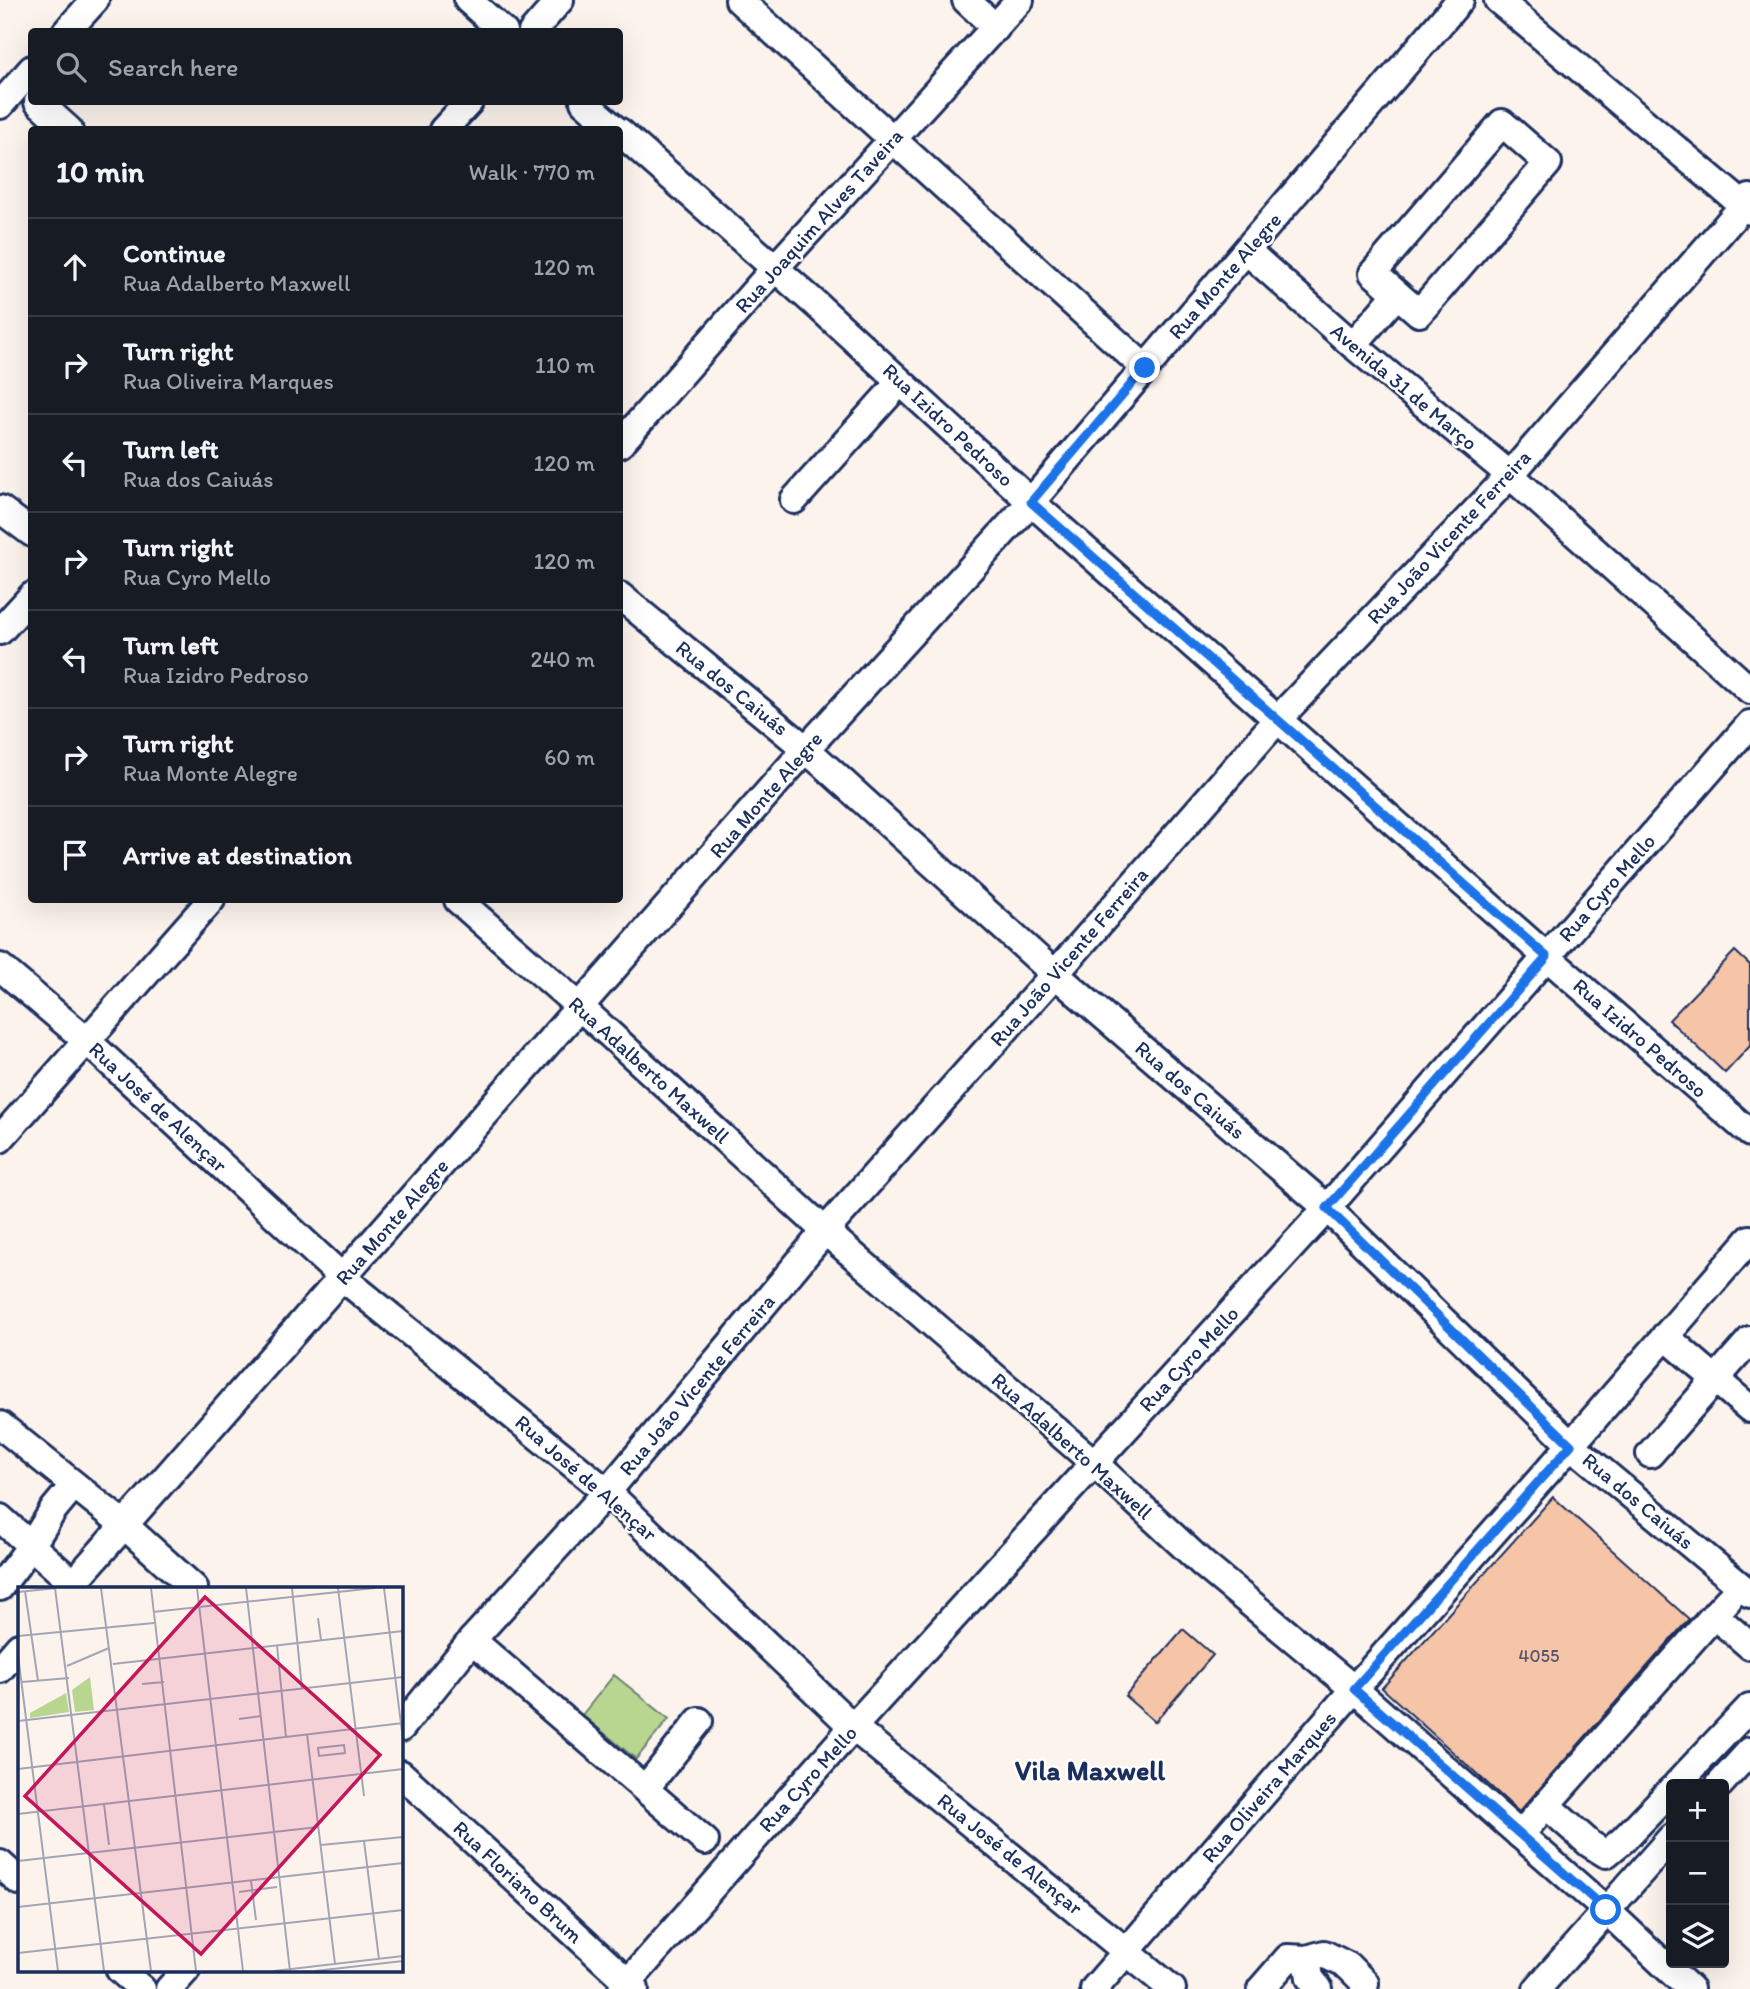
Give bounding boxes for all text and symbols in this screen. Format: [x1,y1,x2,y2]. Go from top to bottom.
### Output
search box [28,28,623,105]
icon: search [52,48,90,86]
text: Search here [108,51,238,83]
street label: Rua Joaquim Alves Taveira [729,123,908,318]
text: 10 min [56,153,144,190]
text: Walk · 770 m [469,158,595,186]
street label: Rua Monte Alegre [1163,207,1286,344]
text: Continue [123,237,226,269]
icon: ahead [56,248,94,286]
text: 120 m [534,253,595,281]
text: Rua Adalberto Maxwell [123,269,351,297]
street label: Avenida 31 de Março [1326,318,1483,455]
text: Turn right [123,335,234,367]
icon: right [56,346,94,384]
text: 110 m [535,351,595,379]
route end [1129,352,1160,383]
street label: Rua Izidro Pedroso [878,358,1019,492]
text: Rua Oliveira Marques [123,367,334,395]
text: Turn left [123,433,219,465]
icon: left [56,444,94,482]
street label: Rua João Vicente Ferreira [1361,444,1536,629]
text: 120 m [534,449,595,477]
text: Rua dos Caiuás [123,465,274,493]
text: Turn right [123,531,234,563]
icon: right [56,542,94,580]
text: 120 m [534,547,595,575]
text: Rua Cyro Mello [123,563,271,591]
text: Turn left [123,629,219,661]
street label: Rua dos Caiuás [671,635,794,741]
icon: left [56,640,94,678]
text: 240 m [530,645,595,673]
text: Rua Izidro Pedroso [123,661,309,689]
street label: Rua Monte Alegre [704,726,827,863]
text: Turn right [123,727,234,759]
icon: right [56,738,94,776]
text: 60 m [544,743,595,771]
text: Rua Monte Alegre [123,759,298,787]
street label: Rua Cyro Mello [1553,829,1660,947]
icon: arrive [56,836,94,874]
text: Arrive at destination [123,839,352,871]
street label: Rua João Vicente Ferreira [984,862,1153,1051]
street label: Rua Izidro Pedroso [1568,973,1713,1103]
street label: Rua Adalberto Maxwell [564,991,735,1148]
street label: Rua dos Caiuás [1130,1035,1250,1144]
street label: Rua José de Alençar [84,1036,233,1177]
street label: Rua Monte Alegre [330,1153,453,1290]
street label: Rua João Vicente Ferreira [613,1289,780,1480]
street label: Rua Cyro Mello [1133,1301,1244,1417]
street label: Rua Adalberto Maxwell [987,1367,1158,1524]
street label: Rua José de Alençar [510,1409,662,1546]
street label: Rua dos Caiuás [1578,1447,1699,1554]
inset map [18,1587,402,1972]
house number: 4055 [1519,1645,1559,1667]
street label: Rua Oliveira Marques [1196,1706,1341,1868]
street label: Rua Cyro Mello [753,1720,862,1837]
district label: Vila Maxwell [1015,1753,1165,1787]
map controls [1666,1779,1729,1968]
button: + [1666,1779,1729,1842]
street label: Rua José de Alençar [933,1787,1088,1920]
street label: Rua Floriano Brum [448,1815,588,1948]
button: − [1666,1842,1729,1905]
route start [1590,1894,1621,1925]
button: layers [1666,1905,1729,1968]

